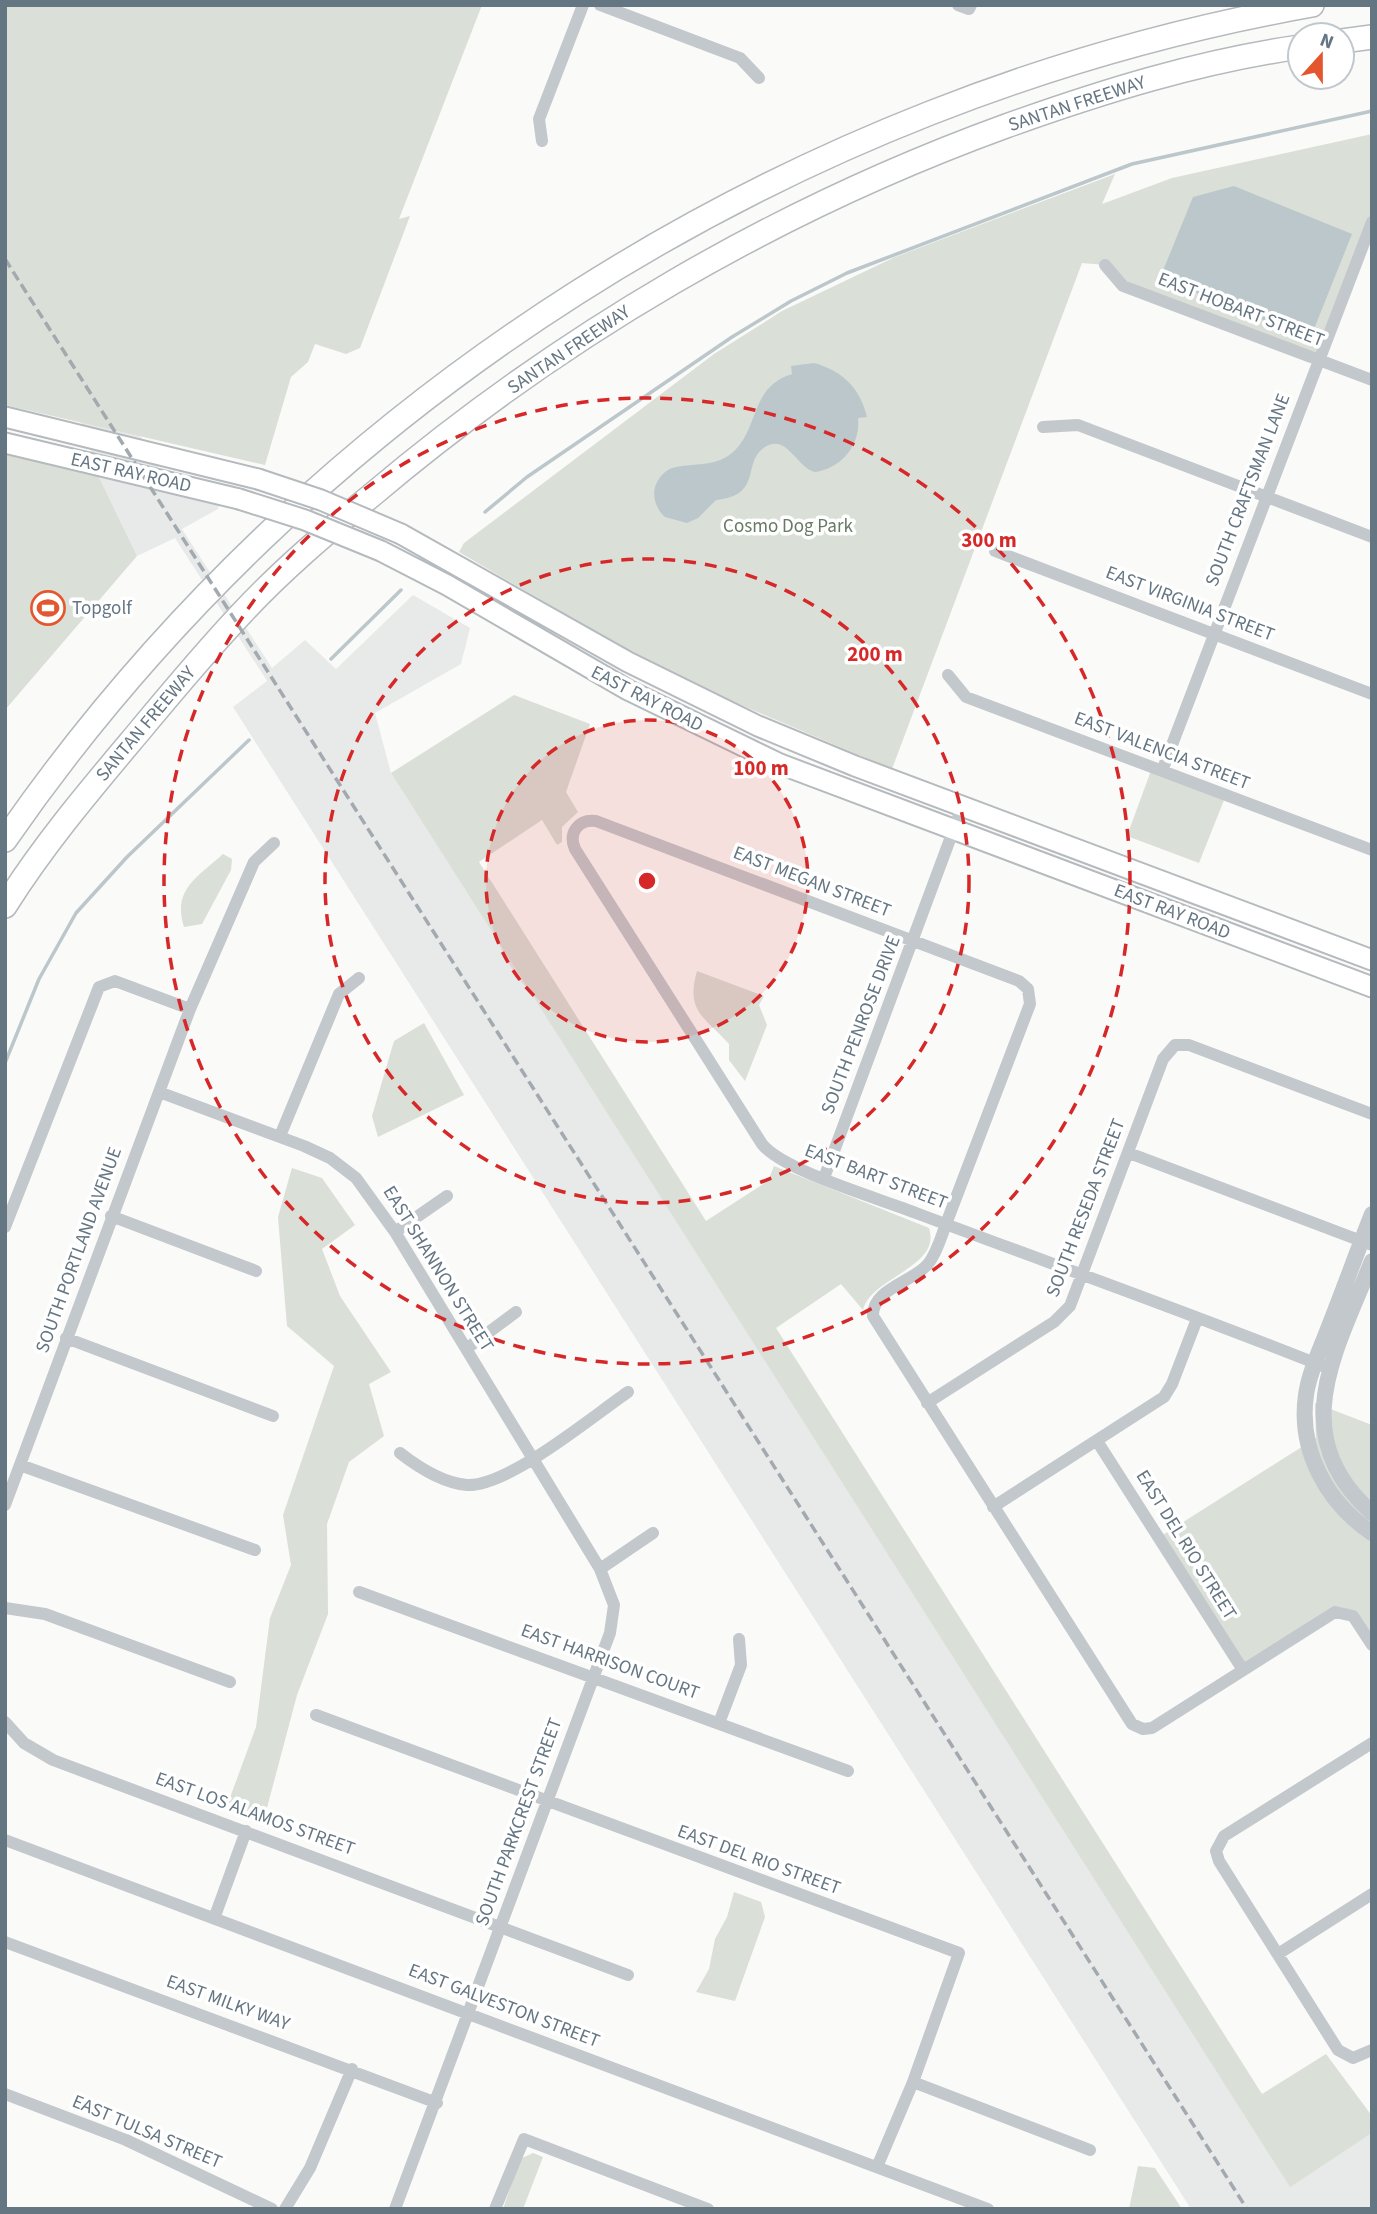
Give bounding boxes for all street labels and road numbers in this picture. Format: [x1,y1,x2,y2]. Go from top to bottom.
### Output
street label: SANTAN FREEWAY [1005,69,1150,139]
street label: EAST HOBART STREET [1154,266,1328,354]
street label: SANTAN FREEWAY [502,298,637,401]
street label: SOUTH CRAFTSMAN LANE [1199,390,1297,590]
street label: EAST RAY ROAD [68,446,194,500]
street label: EAST VIRGINIA STREET [1102,559,1278,649]
street label: EAST RAY ROAD [586,659,708,739]
street label: SANTAN FREEWAY [90,660,203,787]
street label: EAST VALENCIA STREET [1070,705,1254,797]
street label: EAST MEGAN STREET [729,839,895,925]
street label: EAST RAY ROAD [1110,877,1234,947]
street label: SOUTH PENROSE DRIVE [815,932,907,1118]
street label: SOUTH RESEDA STREET [1040,1115,1132,1301]
street label: EAST BART STREET [801,1137,951,1217]
street label: SOUTH PORTLAND AVENUE [29,1143,129,1357]
street label: EAST SHANNON STREET [376,1181,500,1357]
street label: EAST DEL RIO STREET [1129,1465,1243,1625]
street label: EAST HARRISON COURT [517,1617,703,1707]
street label: SOUTH PARKCREST STREET [469,1714,569,1930]
street label: EAST LOS ALAMOS STREET [151,1765,359,1863]
street label: EAST DEL RIO STREET [674,1818,844,1902]
street label: EAST GALVESTON STREET [404,1957,604,2055]
street label: EAST MILKY WAY [162,1968,294,2038]
street label: EAST TULSA STREET [68,2088,226,2176]

